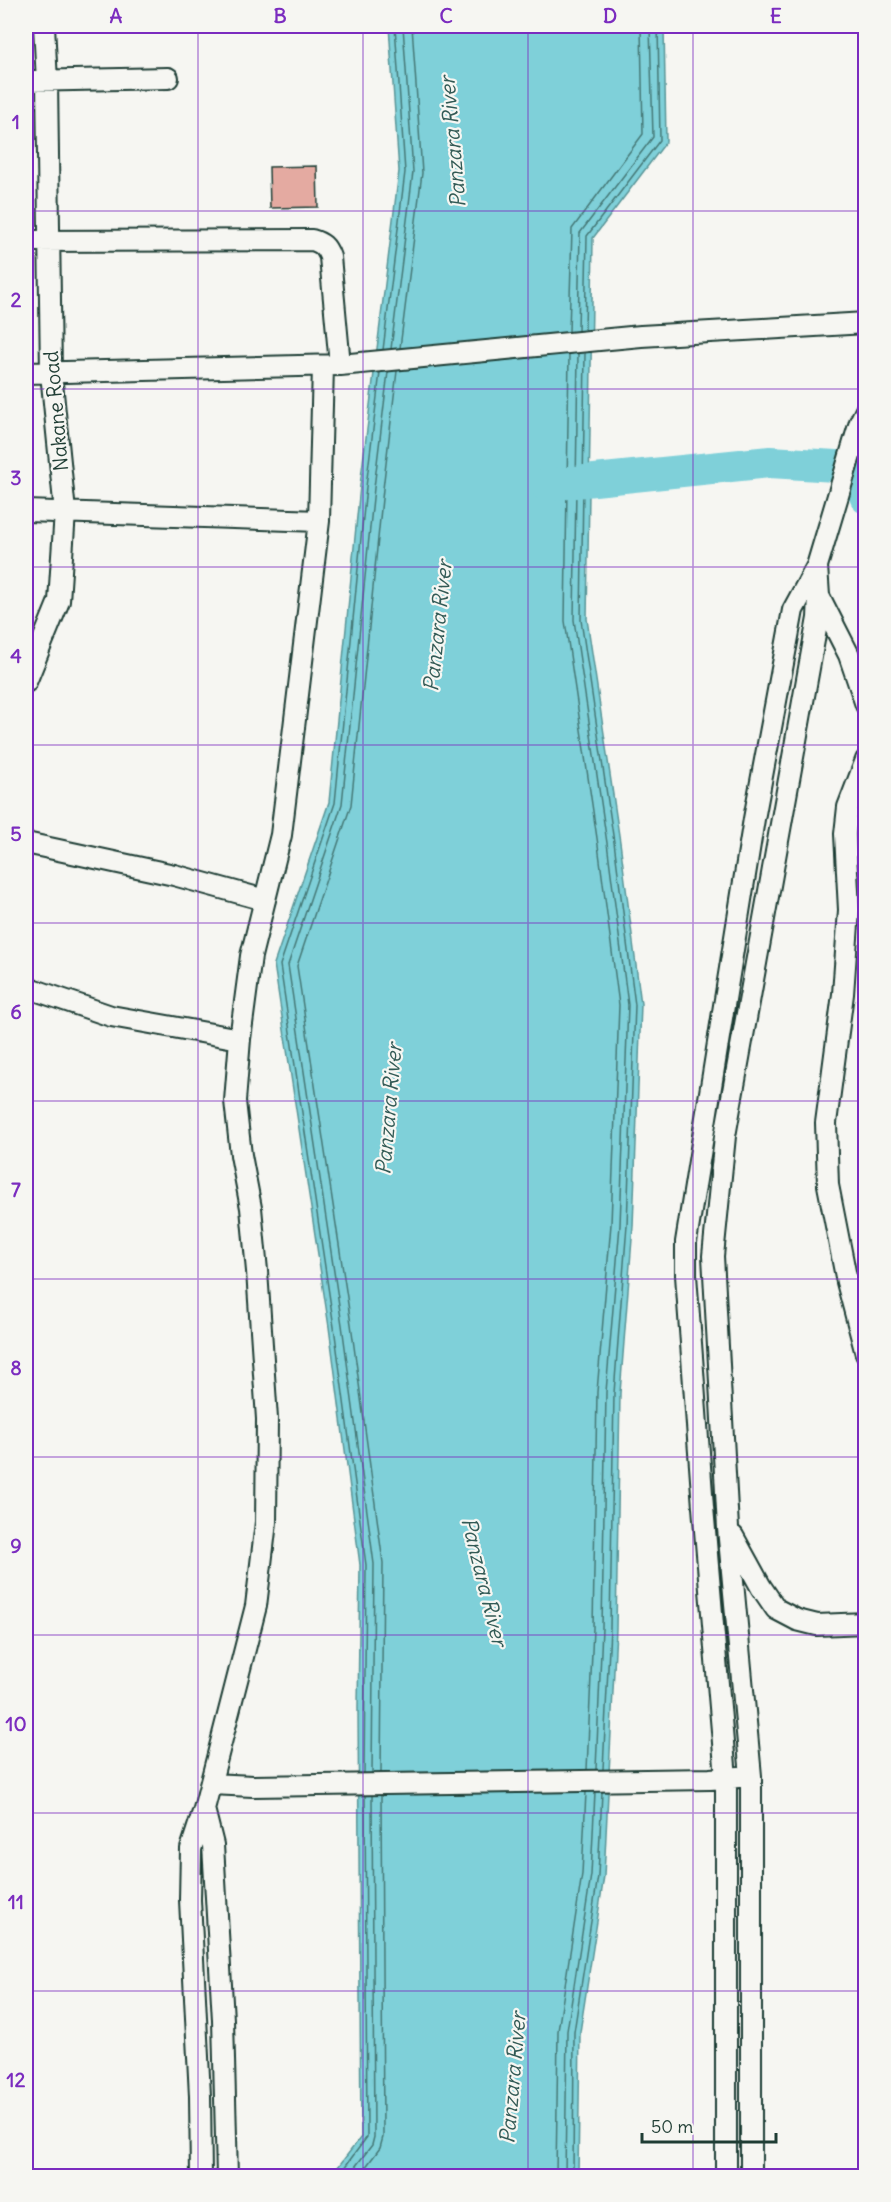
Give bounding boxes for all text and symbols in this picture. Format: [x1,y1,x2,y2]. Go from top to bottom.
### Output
text: A [110,3,123,28]
text: B [273,3,287,28]
text: C [439,3,453,28]
text: D [603,3,617,28]
text: E [770,3,782,28]
water label: Panzara River [433,73,472,209]
text: 1 [12,109,20,134]
text: 2 [11,287,22,312]
street label: Nakane Road [38,350,73,472]
text: 3 [10,465,22,490]
water label: Panzara River [417,557,458,693]
text: 4 [10,643,22,668]
text: 5 [10,821,22,846]
text: 6 [10,999,22,1024]
water label: Panzara River [369,1040,408,1176]
text: 7 [11,1177,21,1202]
text: 8 [10,1355,22,1380]
water label: Panzara River [455,1515,514,1651]
text: 9 [10,1533,22,1558]
text: 10 [5,1711,27,1736]
text: 11 [8,1889,24,1914]
water label: Panzara River [493,2009,532,2145]
text: 12 [7,2067,25,2092]
scale bar [642,2106,776,2144]
text: 50 m [651,2115,693,2138]

